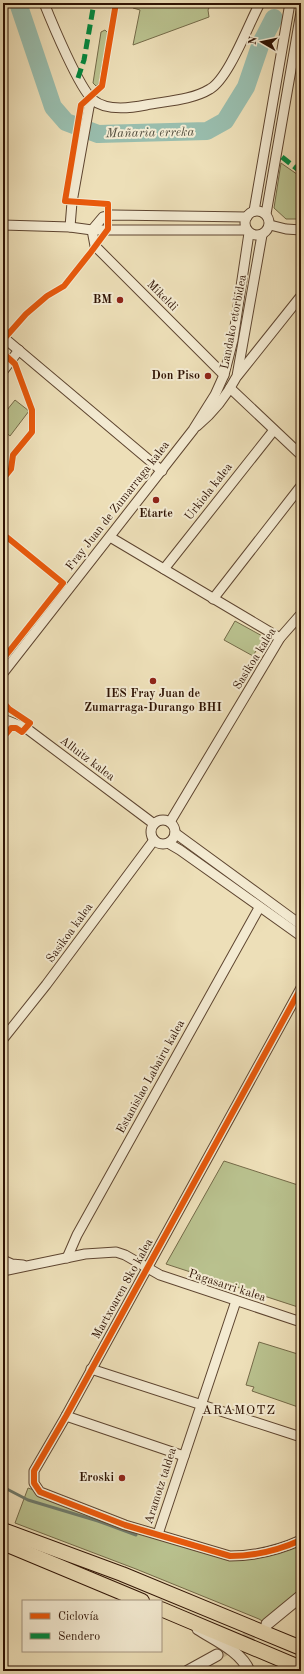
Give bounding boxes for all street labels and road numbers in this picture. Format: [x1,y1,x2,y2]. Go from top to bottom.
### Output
street label: Landako etorbidea [219,274,249,370]
street label: Mikeldi [144,278,180,314]
street label: Fray Juan de Zumarraga kalea [64,439,172,573]
street label: Urkiola kalea [183,461,235,523]
street label: Sasikoa kalea [231,626,279,692]
street label: Alluitz kalea [57,735,117,783]
street label: Sasikoa kalea [45,901,96,965]
street label: Estanislao Labairu kalea [115,1018,187,1136]
street label: Martxoaren 8ko kalea [90,1237,156,1341]
street label: Pagasarri kalea [187,1268,267,1304]
street label: Aramotz taldea [143,1446,179,1526]

